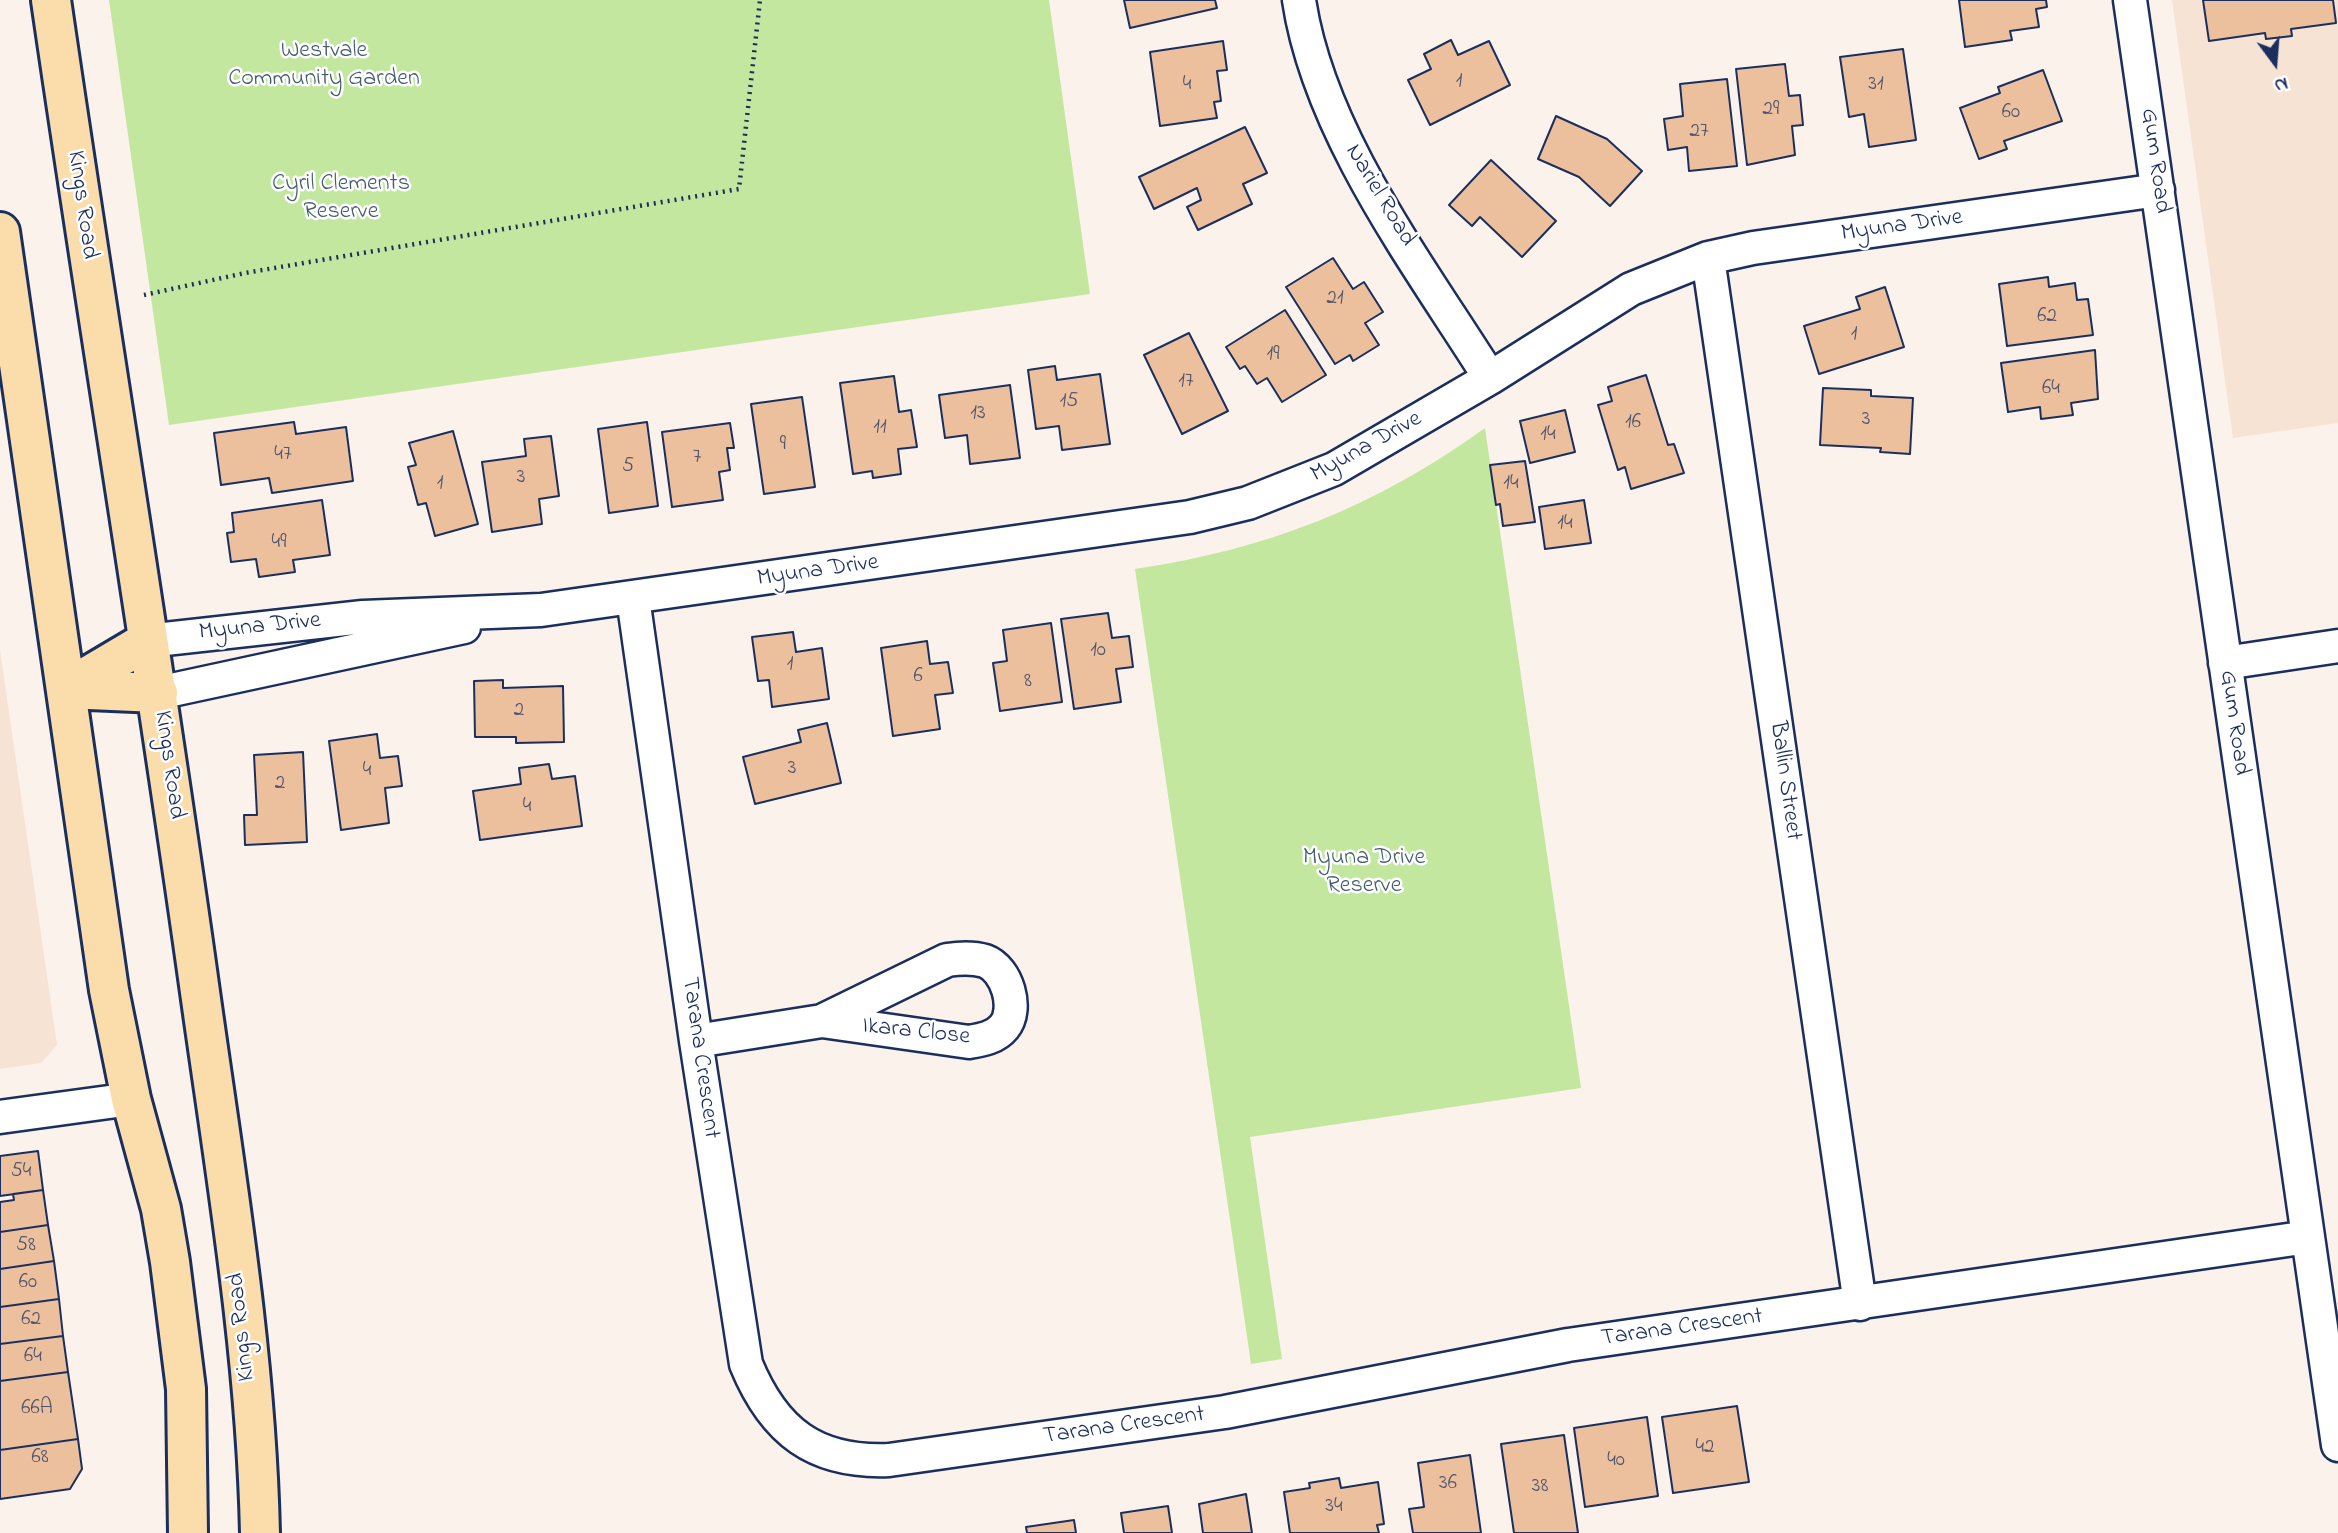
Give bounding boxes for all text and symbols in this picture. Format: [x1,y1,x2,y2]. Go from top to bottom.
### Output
north arrow [2240,28,2310,98]
park label: Westvale Community Garden [228,38,420,94]
text: N [2271,69,2291,98]
house number: 1 [1456,70,1462,96]
house number: 4 [1183,73,1191,99]
house number: 31 [1868,73,1884,99]
house number: 29 [1763,98,1779,124]
house number: 60 [2002,101,2020,127]
street label: Gum Road [2132,107,2176,215]
house number: 27 [1689,120,1709,146]
street label: Nariel Road [1337,140,1421,252]
street label: Kings Road [59,149,103,261]
park label: Cyril Clements Reserve [272,171,410,227]
street label: Myuna Drive [1839,204,1965,250]
house number: 21 [1326,287,1344,313]
house number: 62 [2037,305,2057,331]
house number: 1 [1851,323,1857,349]
house number: 19 [1267,343,1279,369]
house number: 17 [1178,370,1194,396]
house number: 64 [2042,377,2060,403]
house number: 15 [1060,390,1078,416]
house number: 13 [970,402,986,428]
street label: Myuna Drive [1306,406,1428,490]
house number: 3 [1862,408,1870,434]
house number: 16 [1625,411,1641,437]
house number: 11 [873,416,887,442]
house number: 14 [1540,423,1556,449]
house number: 9 [780,433,786,459]
house number: 47 [274,443,292,469]
house number: 7 [693,446,701,472]
house number: 5 [622,455,634,481]
house number: 3 [517,466,525,492]
house number: 1 [437,472,443,498]
house number: 14 [1503,472,1519,498]
house number: 14 [1557,512,1573,538]
house number: 49 [272,531,286,557]
street label: Myuna Drive [755,549,881,595]
street label: Myuna Drive [198,607,322,649]
house number: 10 [1090,639,1106,665]
house number: 1 [787,653,793,679]
house number: 6 [913,665,923,691]
street label: Gum Road [2211,669,2255,777]
house number: 8 [1024,670,1032,696]
house number: 2 [514,699,524,725]
street label: Kings Road [146,709,190,821]
street label: Ballin Street [1761,720,1807,842]
house number: 3 [788,757,796,783]
house number: 4 [363,759,371,785]
house number: 2 [275,772,285,798]
house number: 4 [523,795,531,821]
park label: Myuna Drive Reserve [1303,845,1425,901]
street label: Tarana Crescent [673,975,725,1141]
street label: Ikara Close [861,1013,971,1053]
house number: 54 [11,1160,31,1186]
house number: 58 [16,1234,36,1260]
house number: 60 [19,1271,37,1297]
street label: Kings Road [223,1271,263,1383]
street label: Tarana Crescent [1599,1303,1765,1355]
house number: 62 [21,1308,41,1334]
house number: 64 [24,1345,42,1371]
house number: 66A [21,1397,53,1423]
street label: Tarana Crescent [1041,1401,1207,1453]
house number: 42 [1695,1436,1715,1462]
house number: 68 [31,1446,49,1472]
house number: 40 [1607,1449,1625,1475]
house number: 36 [1439,1472,1457,1498]
house number: 38 [1532,1475,1548,1501]
house number: 34 [1325,1495,1343,1521]

